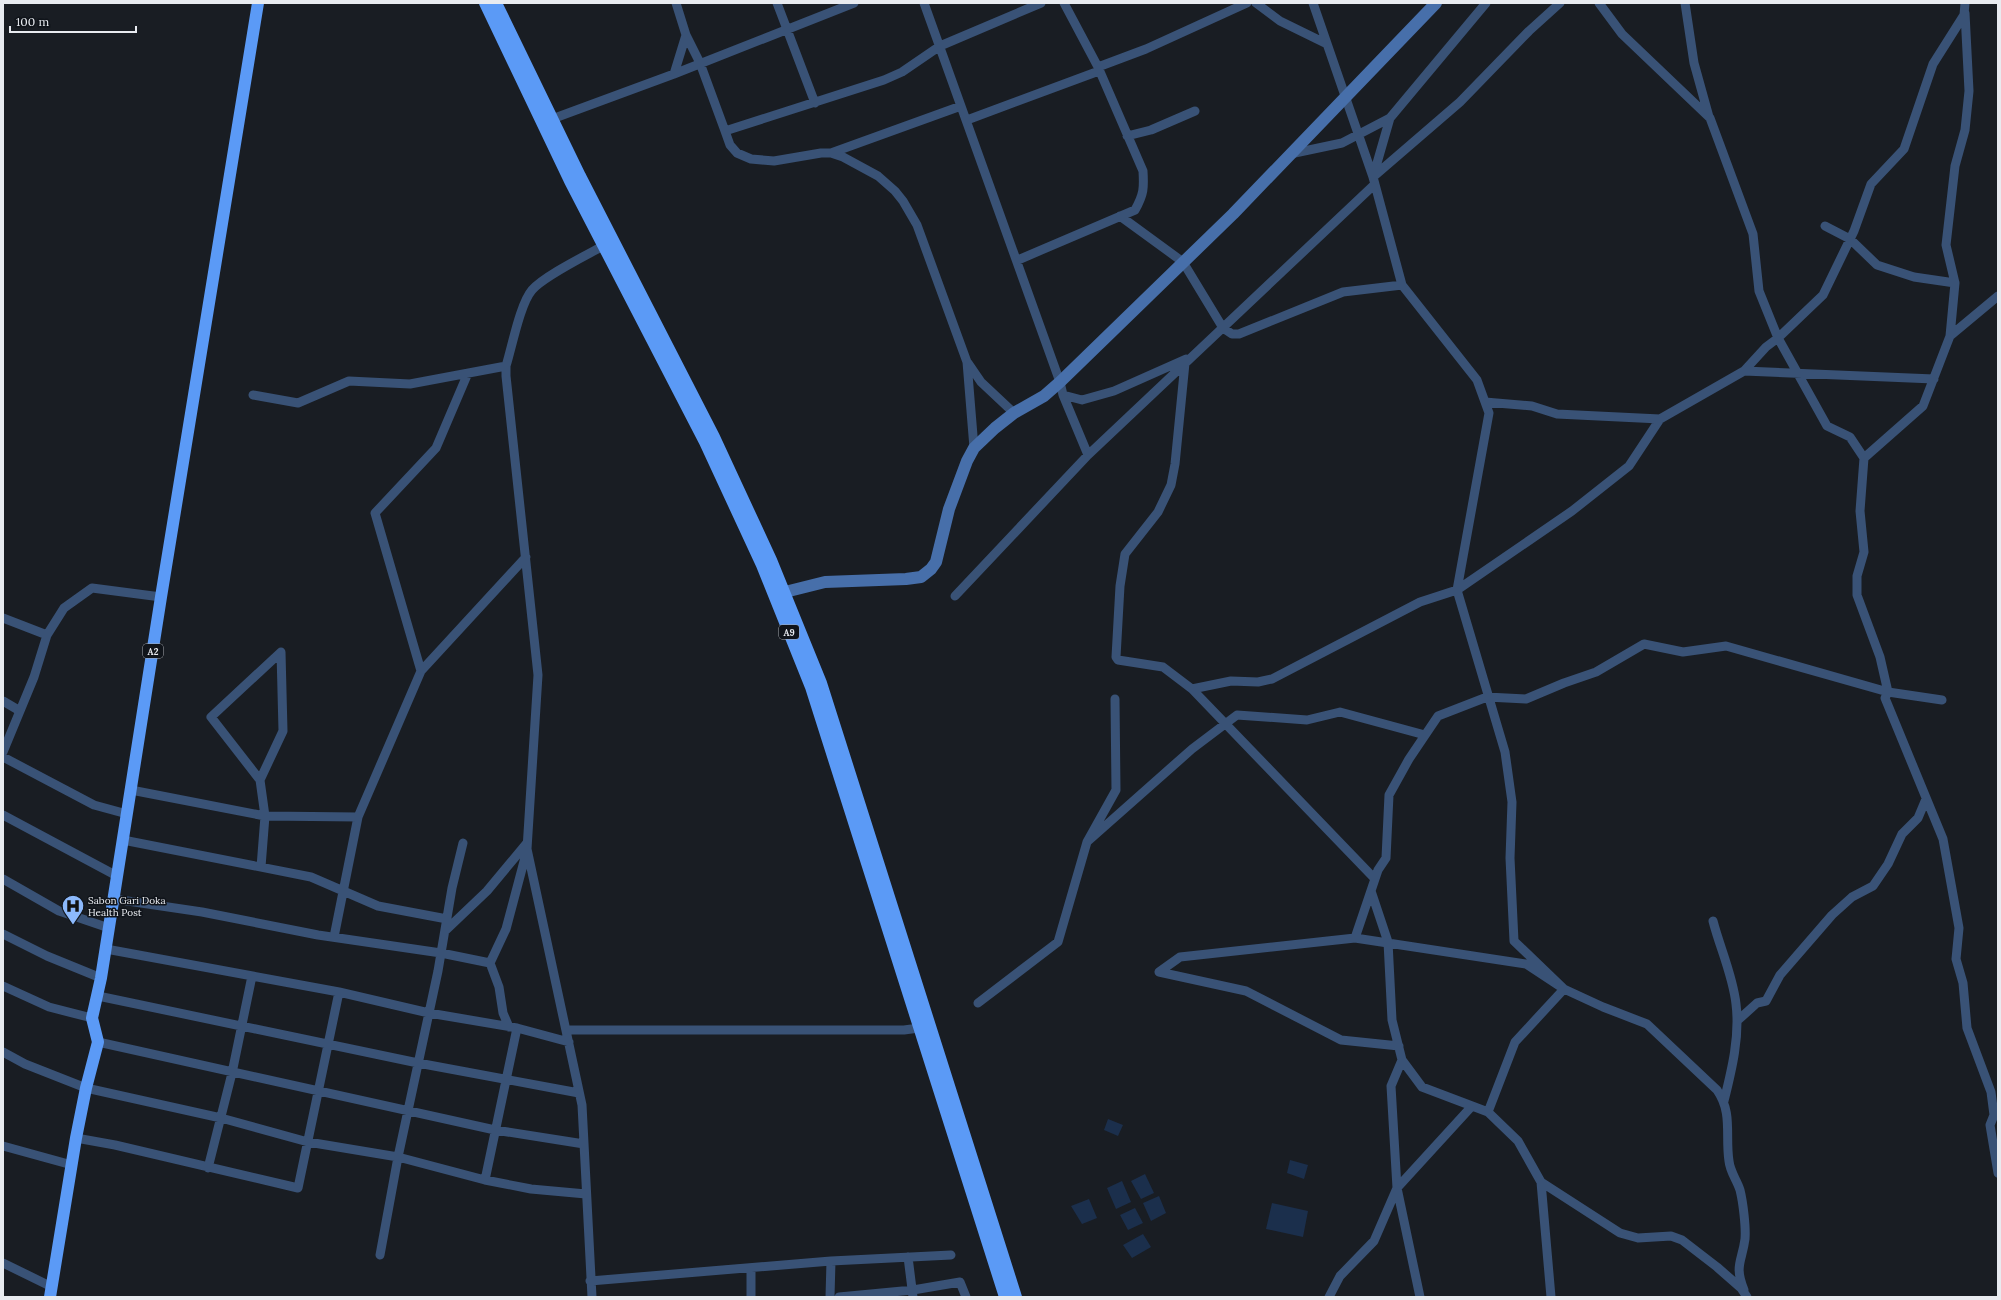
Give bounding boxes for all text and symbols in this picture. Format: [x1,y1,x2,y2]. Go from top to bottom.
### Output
scale bar [10,8,136,34]
text: 100 m [16,14,49,29]
road number: A9 [779,625,799,639]
road number: A2 [143,644,163,658]
hospital icon: Sabon Gari Doka Health Post [60,893,86,926]
place label: Sabon Gari Doka Health Post [88,894,166,919]

